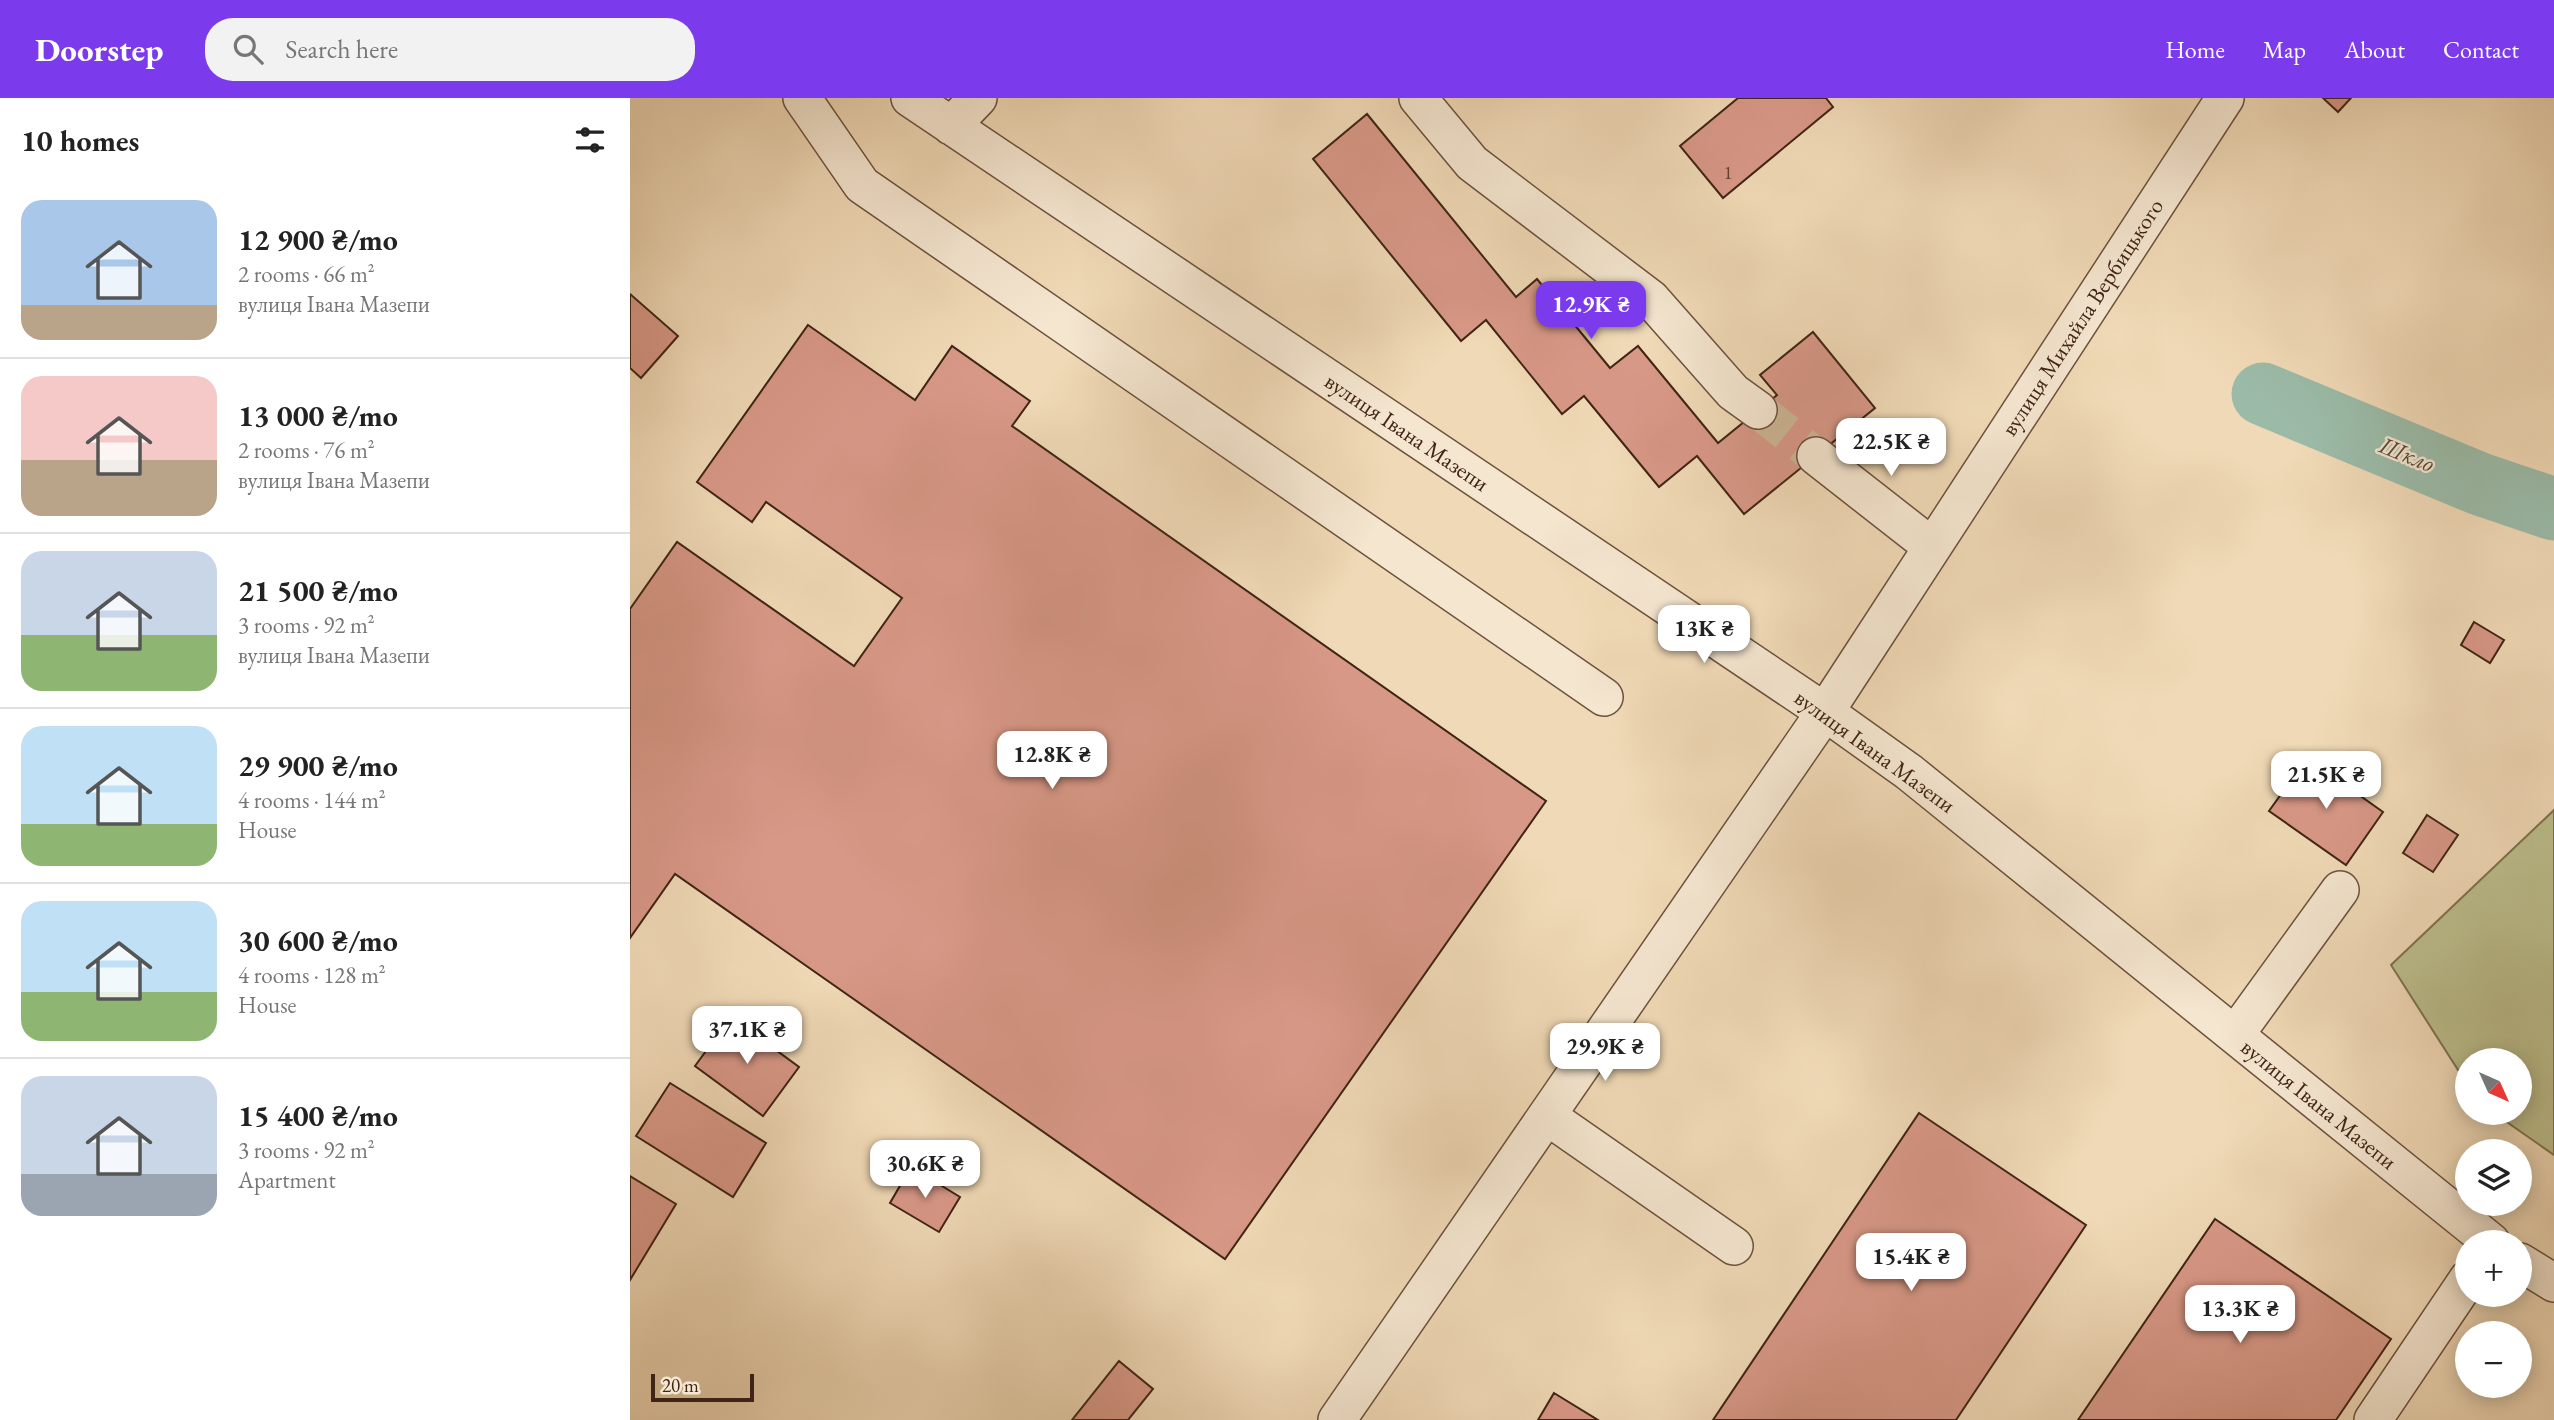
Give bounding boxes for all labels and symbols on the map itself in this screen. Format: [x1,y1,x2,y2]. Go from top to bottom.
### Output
house number: 1 [1723,160,1733,185]
street label: вулиця Михайла Вербицького [1994,193,2170,441]
pin: 12.9K ₴ [1526,282,1656,341]
street label: вулиця Івана Мазепи [1319,366,1495,498]
pin: 22.5K ₴ [1826,418,1956,478]
water label: Шкло [2374,429,2439,479]
pin: 13K ₴ [1655,606,1753,665]
street label: вулиця Івана Мазепи [1789,682,1961,820]
pin: 12.8K ₴ [987,732,1117,791]
pin: 21.5K ₴ [2261,752,2391,811]
pin: 37.1K ₴ [682,1006,812,1066]
pin: 29.9K ₴ [1540,1024,1670,1083]
street label: вулиця Івана Мазепи [2235,1032,2403,1176]
north arrow [2455,1048,2532,1125]
pin: 30.6K ₴ [860,1140,990,1200]
pin: 15.4K ₴ [1846,1234,1976,1293]
pin: 13.3K ₴ [2175,1286,2305,1345]
scale bar [651,1371,754,1403]

